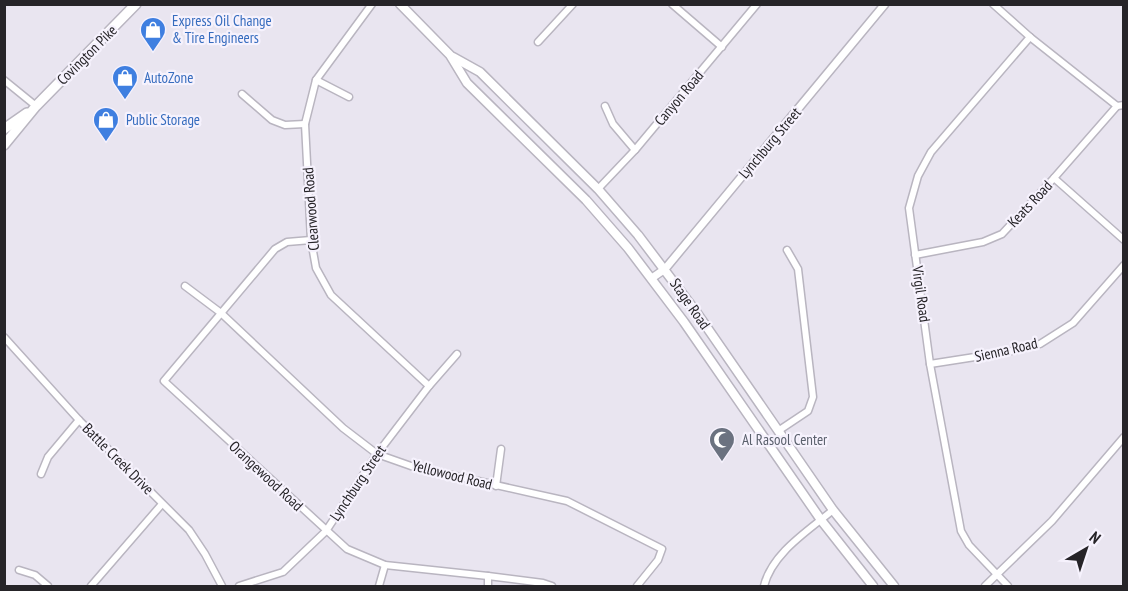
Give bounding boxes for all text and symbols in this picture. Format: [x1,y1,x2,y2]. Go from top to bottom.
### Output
place label: Express Oil Change & Tire Engineers [172,11,272,47]
shop icon: Express Oil Change & Tire Engineers [138,15,168,53]
street label: Covington Pike [53,21,121,89]
shop icon: AutoZone [110,63,140,101]
street label: Canyon Road [650,66,707,129]
place label: AutoZone [144,68,193,87]
street label: Lynchburg Street [734,103,805,182]
shop icon: Public Storage [91,105,121,143]
place label: Public Storage [126,110,200,129]
street label: Clearwood Road [298,167,323,251]
street label: Keats Road [1003,176,1056,231]
street label: Virgil Road [908,264,935,323]
street label: Stage Road [666,275,715,333]
street label: Sienna Road [973,333,1039,366]
street label: Battle Creek Drive [79,419,158,498]
mosque icon: Al Rasool Center [707,425,737,463]
place label: Al Rasool Center [742,430,828,449]
street label: Orangewood Road [225,436,307,515]
street label: Lynchburg Street [325,441,390,524]
street label: Yellowood Road [410,455,494,494]
north arrow [1056,519,1116,579]
text: N [1086,527,1105,548]

